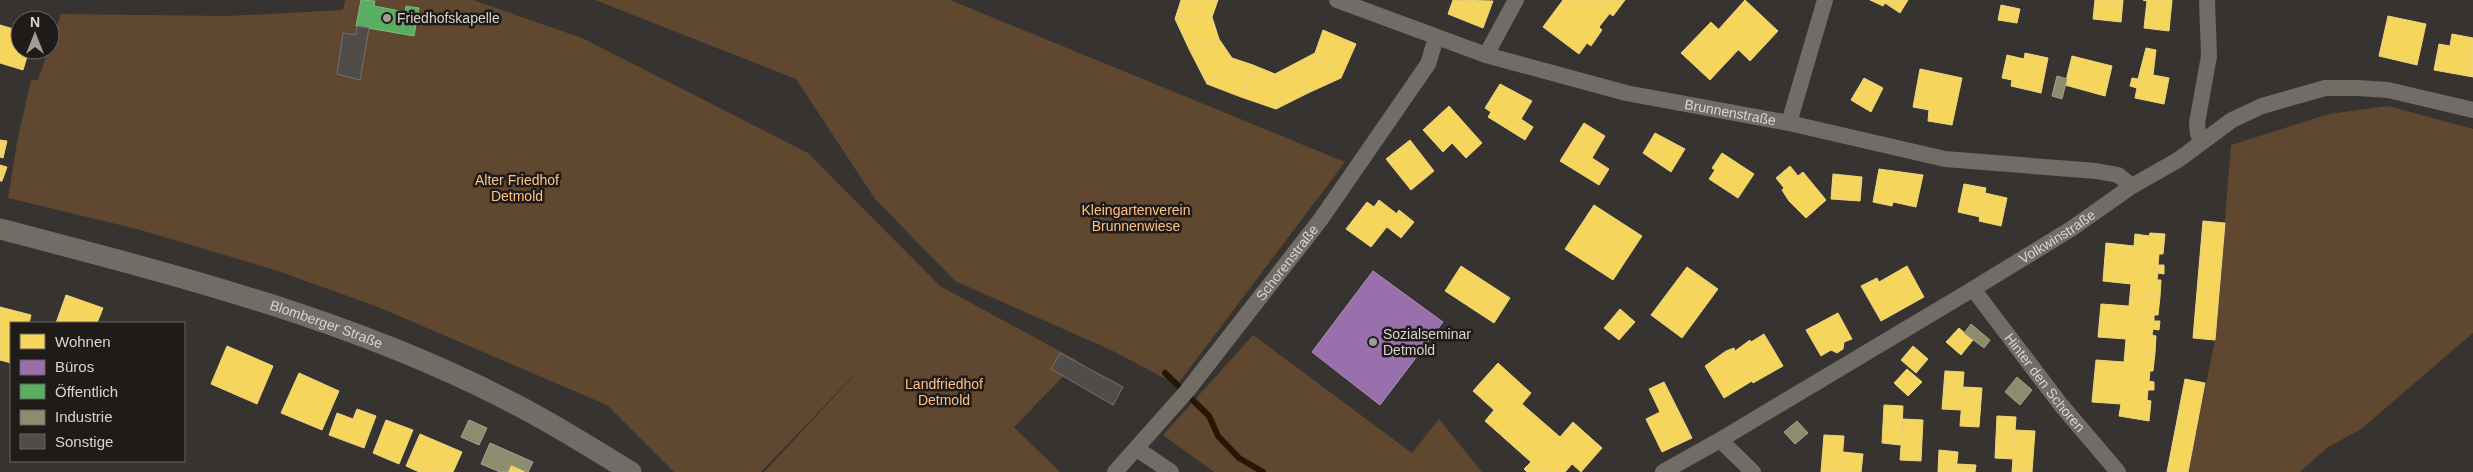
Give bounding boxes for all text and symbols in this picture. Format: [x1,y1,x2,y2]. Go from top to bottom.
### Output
north arrow [10,10,60,60]
place label: Friedhofskapelle [397,10,500,26]
marker: Friedhofskapelle [381,12,393,24]
text: N [30,14,40,30]
street label: Brunnenstraße [1683,96,1778,129]
park label: Alter Friedhof Detmold [475,172,559,204]
park label: Kleingartenverein Brunnenwiese [1082,202,1190,234]
street label: Volkwinstraße [2016,206,2098,267]
street label: Schorenstraße [1252,221,1322,304]
street label: Blomberger Straße [268,297,385,351]
legend [10,322,185,462]
place label: Sozialseminar Detmold [1383,326,1471,358]
street label: Hinter den Schoren [2001,330,2088,435]
text: Wohnen [55,333,111,350]
marker: Sozialseminar Detmold [1367,336,1379,348]
text: Büros [55,358,94,375]
park label: Landfriedhof Detmold [905,376,983,408]
text: Öffentlich [55,383,118,400]
text: Industrie [55,408,113,425]
text: Sonstige [55,433,113,450]

